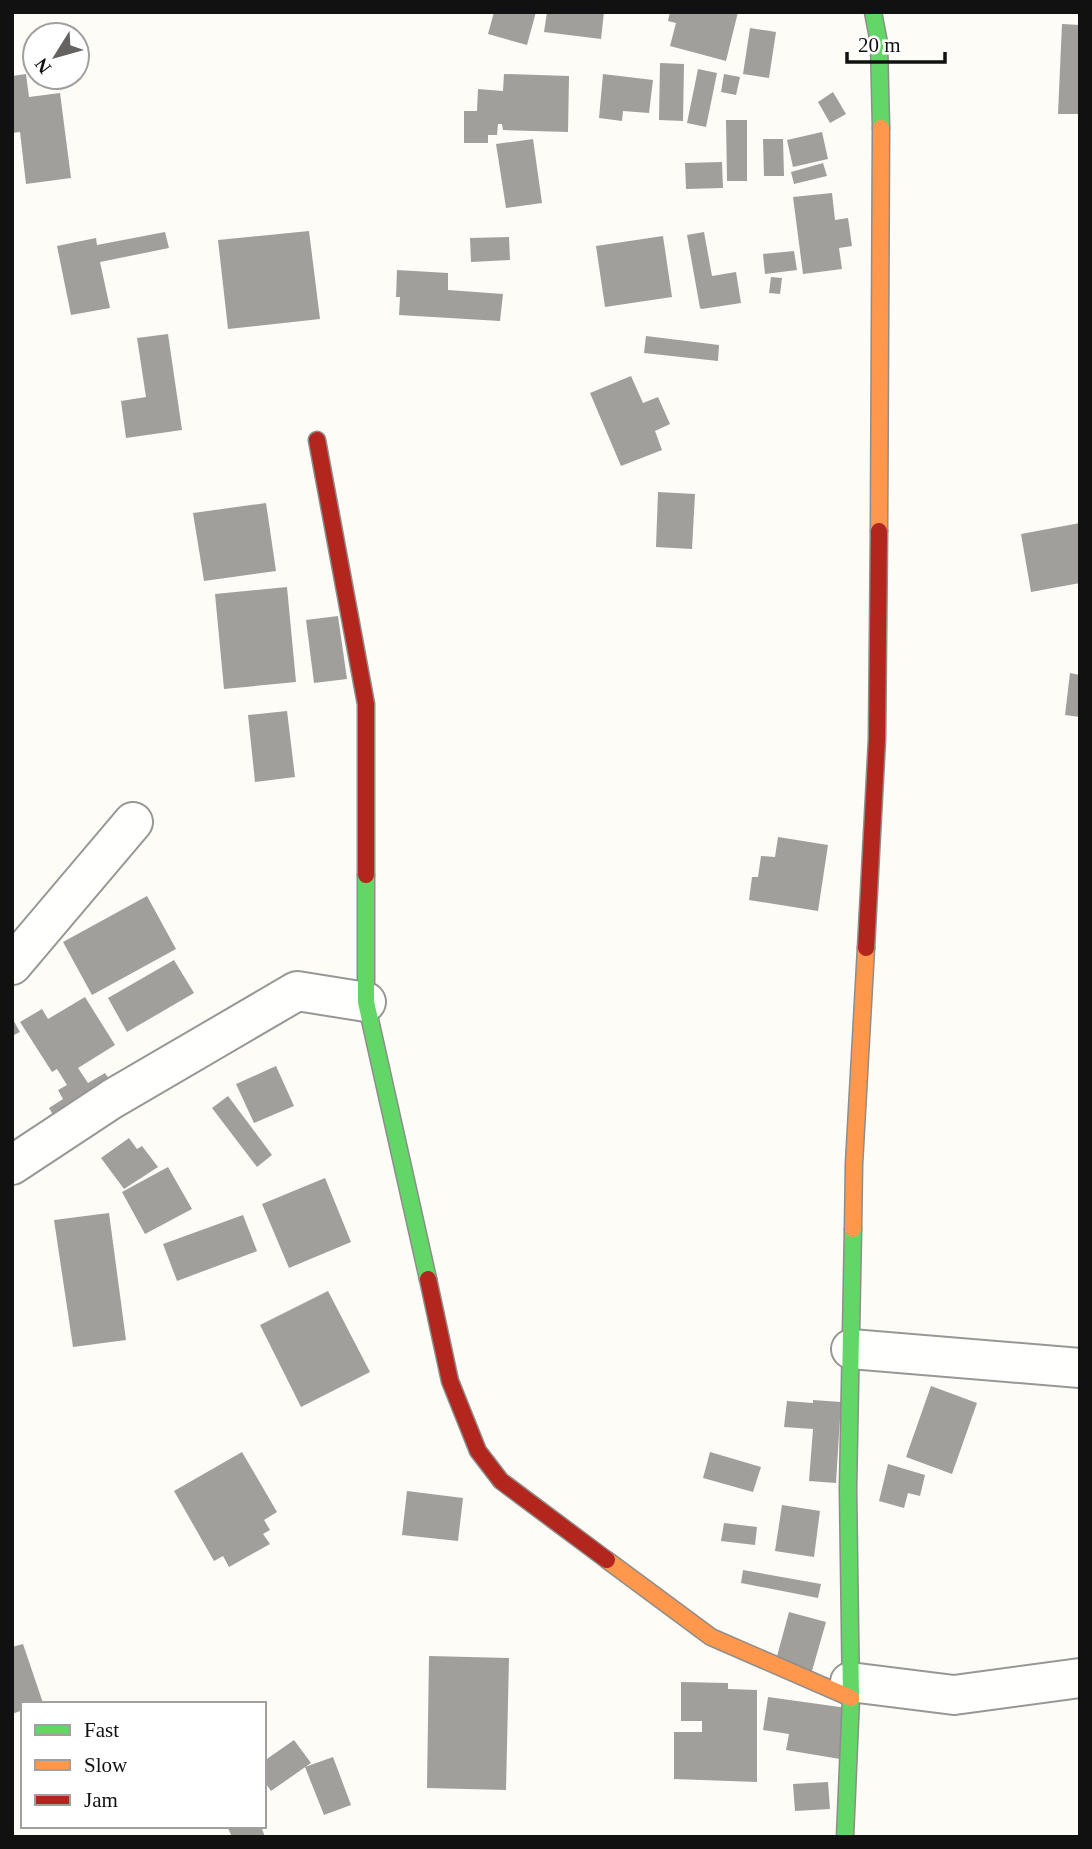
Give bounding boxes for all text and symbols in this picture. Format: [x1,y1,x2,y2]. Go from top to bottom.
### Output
north arrow [21,21,91,91]
scale bar [847,21,945,65]
text: 20 m [858,33,901,57]
text: N [30,54,55,78]
legend [21,1702,266,1828]
text: Fast [84,1718,119,1742]
text: Slow [84,1753,128,1777]
text: Jam [84,1788,118,1812]

